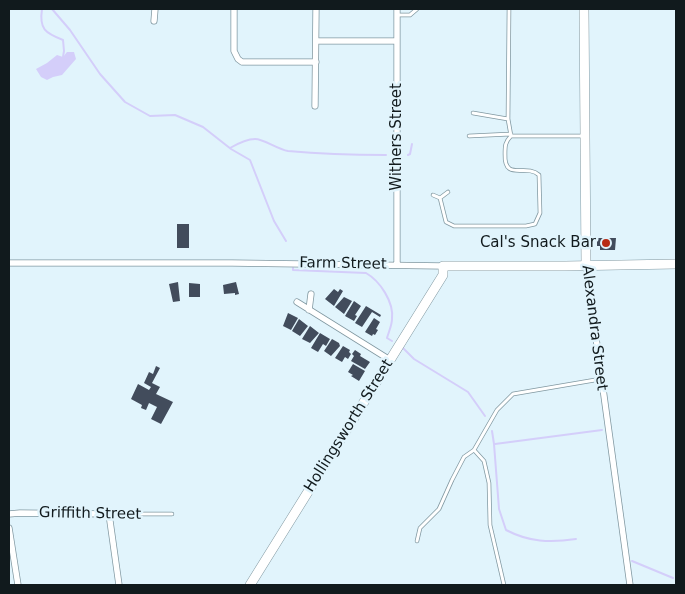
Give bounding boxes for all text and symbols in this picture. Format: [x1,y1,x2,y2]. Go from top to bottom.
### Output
street label: Withers Street [388,83,406,191]
place label: Cal's Snack Bar [480,234,596,252]
marker: Cal's Snack Bar [600,237,612,249]
street label: Farm Street [299,254,387,274]
street label: Alexandra Street [577,264,611,392]
street label: Hollingsworth Street [301,356,397,496]
street label: Griffith Street [39,504,141,524]

